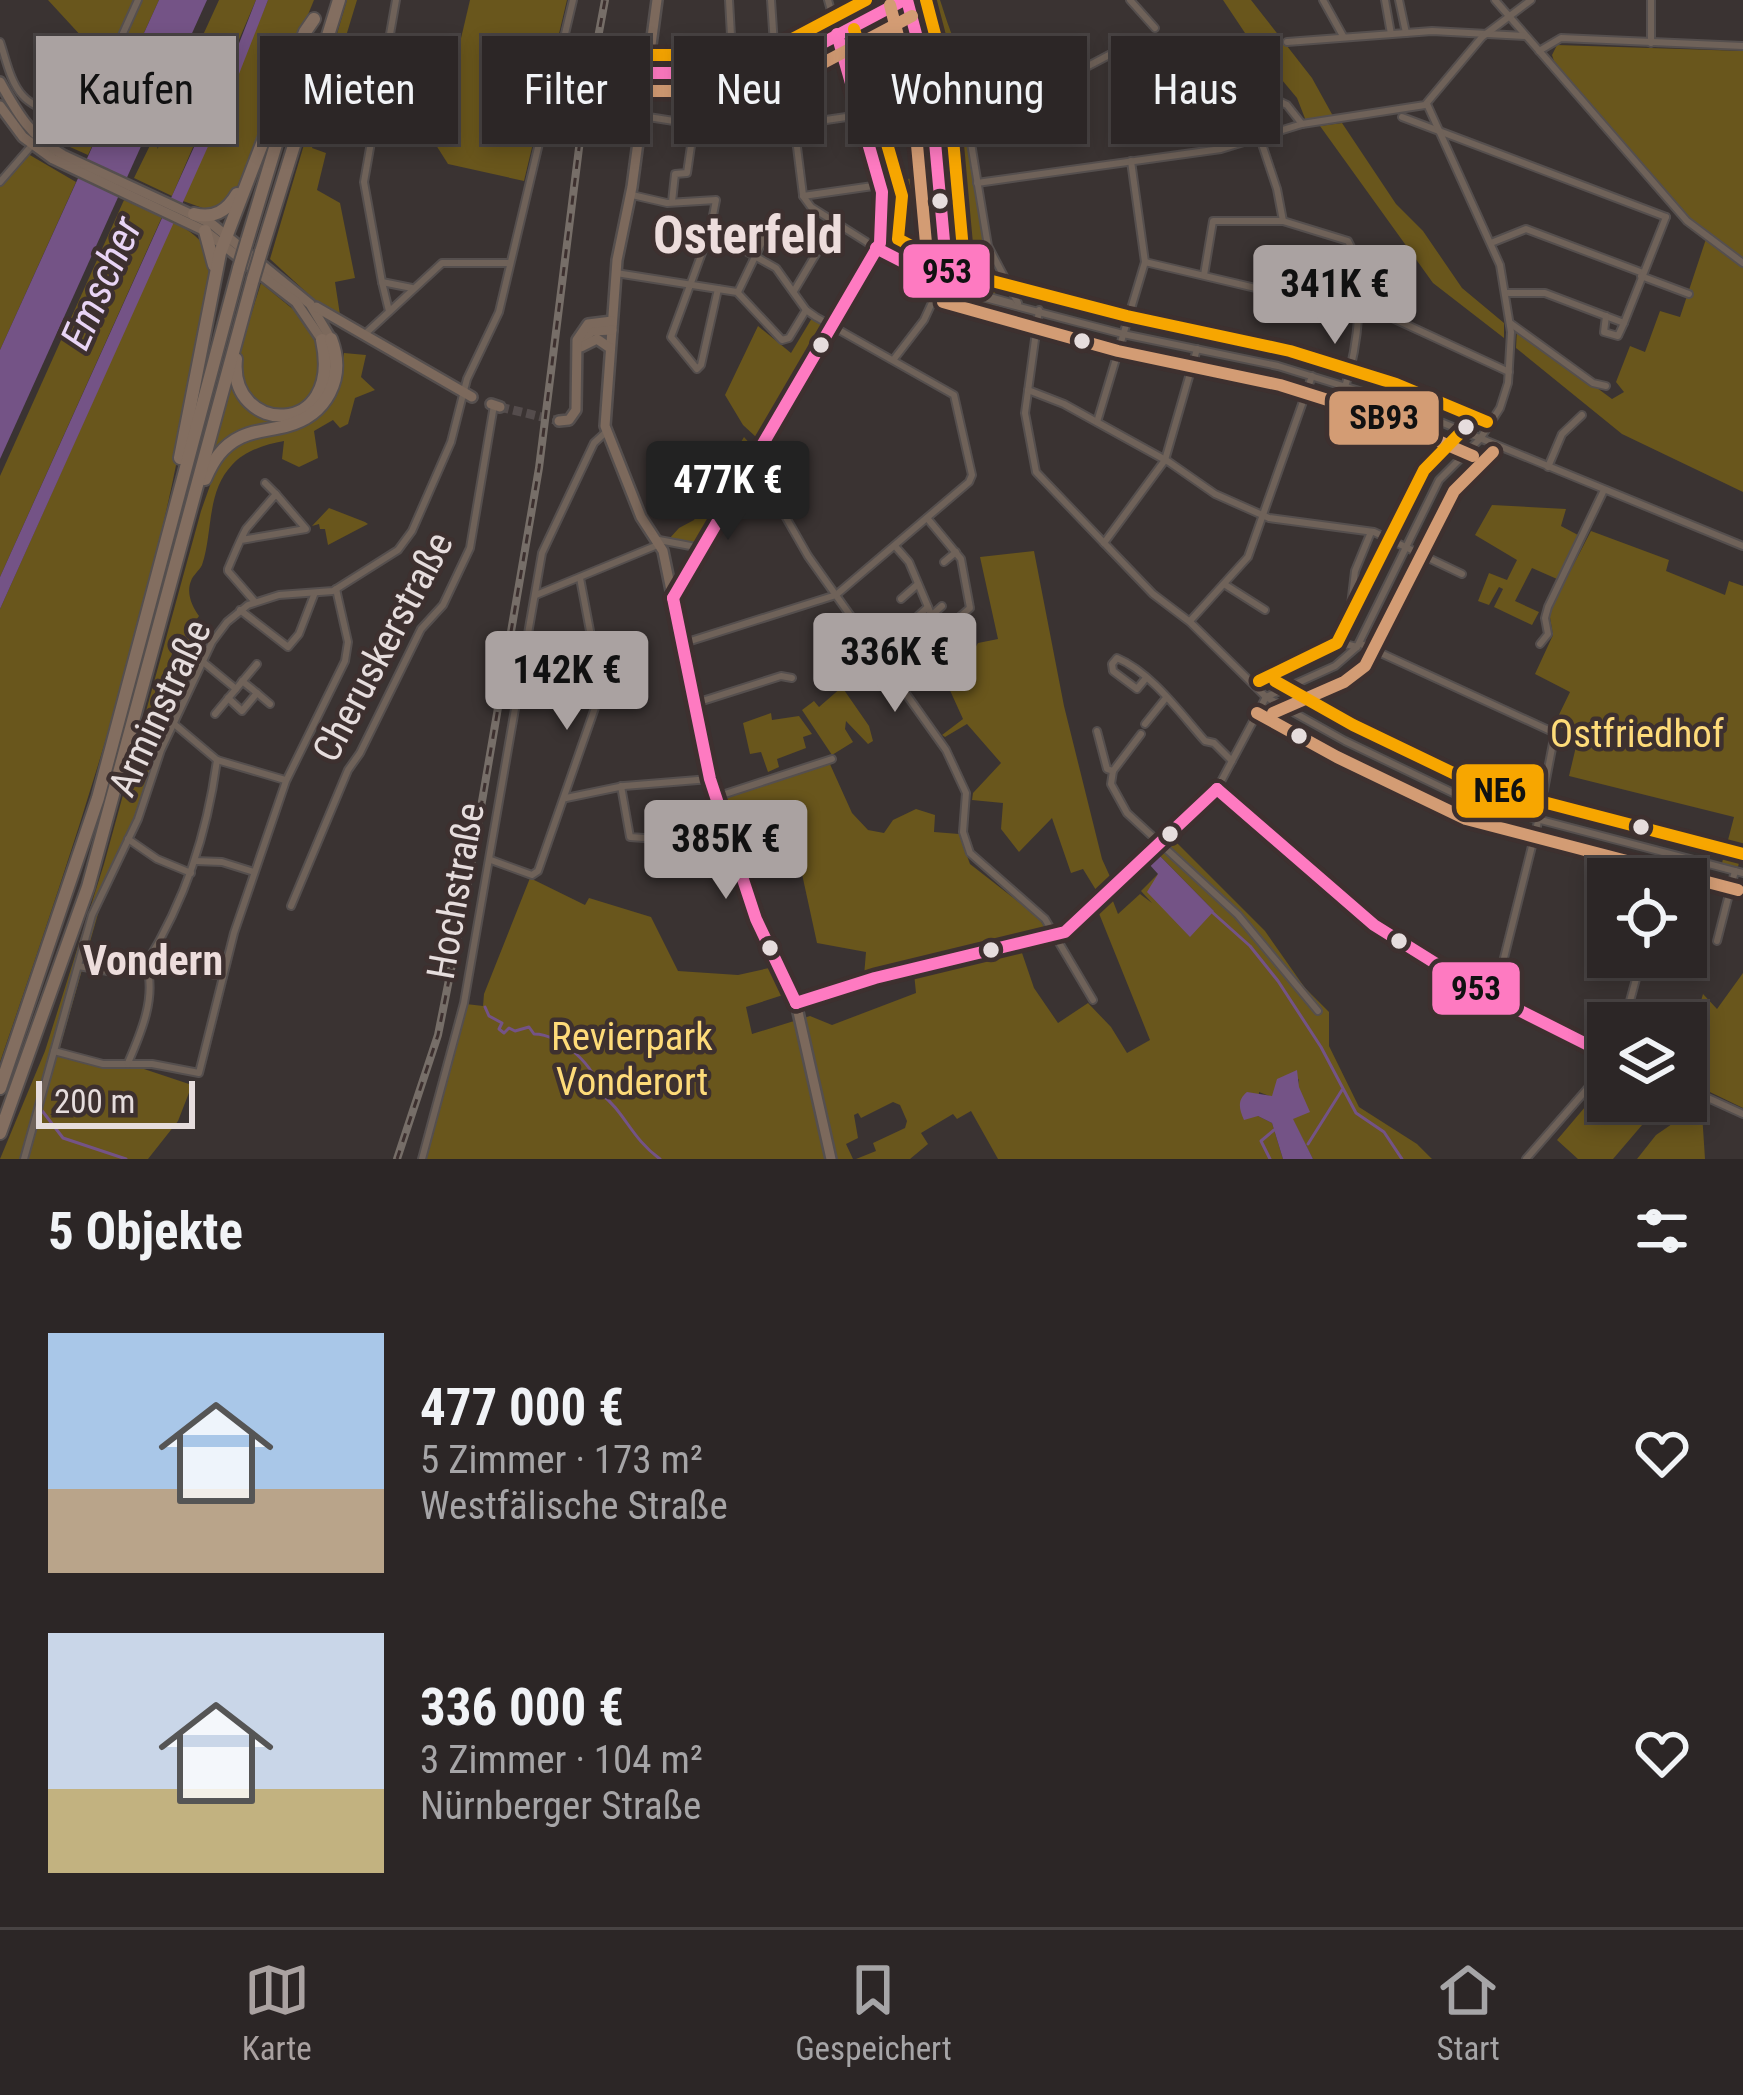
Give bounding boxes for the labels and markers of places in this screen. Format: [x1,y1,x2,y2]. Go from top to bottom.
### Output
unlabelled marker [929,190,951,212]
pin: 341K € [1237,245,1433,347]
unlabelled marker [1071,330,1093,352]
unlabelled marker [810,334,832,356]
unlabelled marker [1455,416,1477,438]
pin: 477K € [630,441,826,543]
pin: 336K € [797,613,993,715]
pin: 142K € [469,631,665,733]
unlabelled marker [1288,725,1310,747]
pin: 385K € [628,800,824,902]
unlabelled marker [1630,816,1652,838]
unlabelled marker [1159,823,1181,845]
unlabelled marker [1388,930,1410,952]
unlabelled marker [759,937,781,959]
unlabelled marker [980,939,1002,961]

